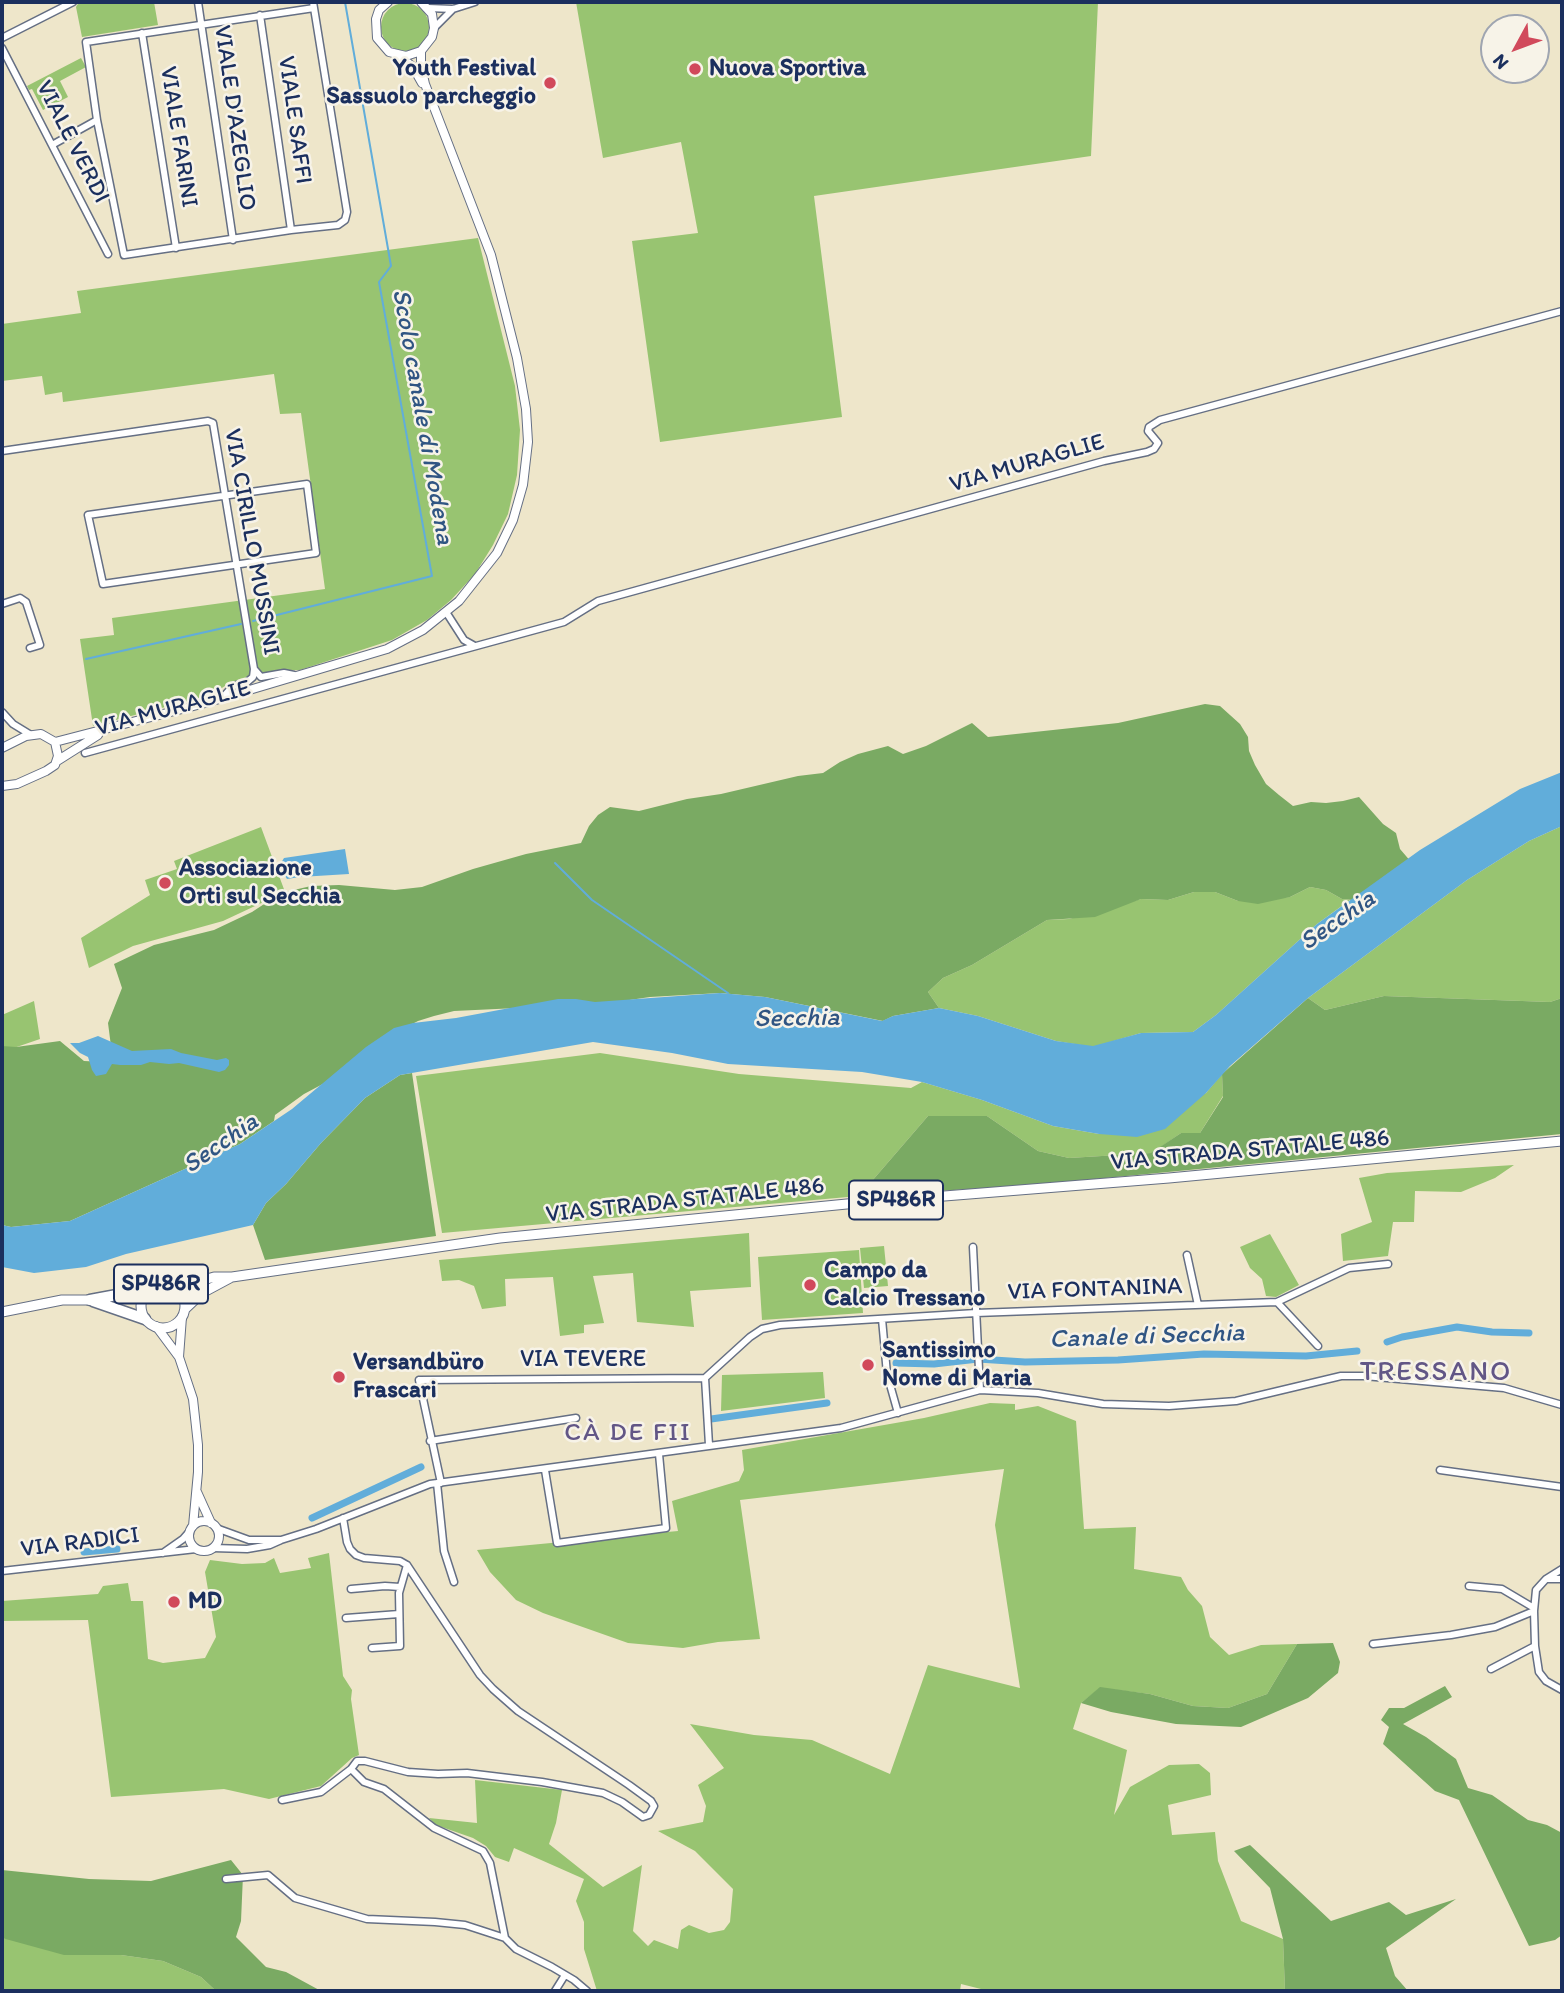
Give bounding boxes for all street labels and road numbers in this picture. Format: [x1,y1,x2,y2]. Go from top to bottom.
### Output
street label: VIALE D'AZEGLIO [207,23,261,213]
street label: VIALE SAFFI [271,54,317,186]
street label: VIALE FARINI [153,64,203,210]
street label: VIALE VERDI [29,76,115,208]
street label: VIA CIRILLO MUSSINI [217,427,285,657]
street label: VIA MURAGLIE [946,428,1108,500]
street label: VIA MURAGLIE [92,674,254,744]
street label: VIA STRADA STATALE 486 [1109,1124,1391,1178]
street label: VIA STRADA STATALE 486 [544,1172,826,1230]
road number: SP486R [849,1180,943,1219]
road number: SP486R [114,1264,208,1303]
street label: VIA FONTANINA [1007,1273,1183,1307]
street label: VIA TEVERE [520,1346,646,1374]
street label: VIA RADICI [19,1521,141,1565]

